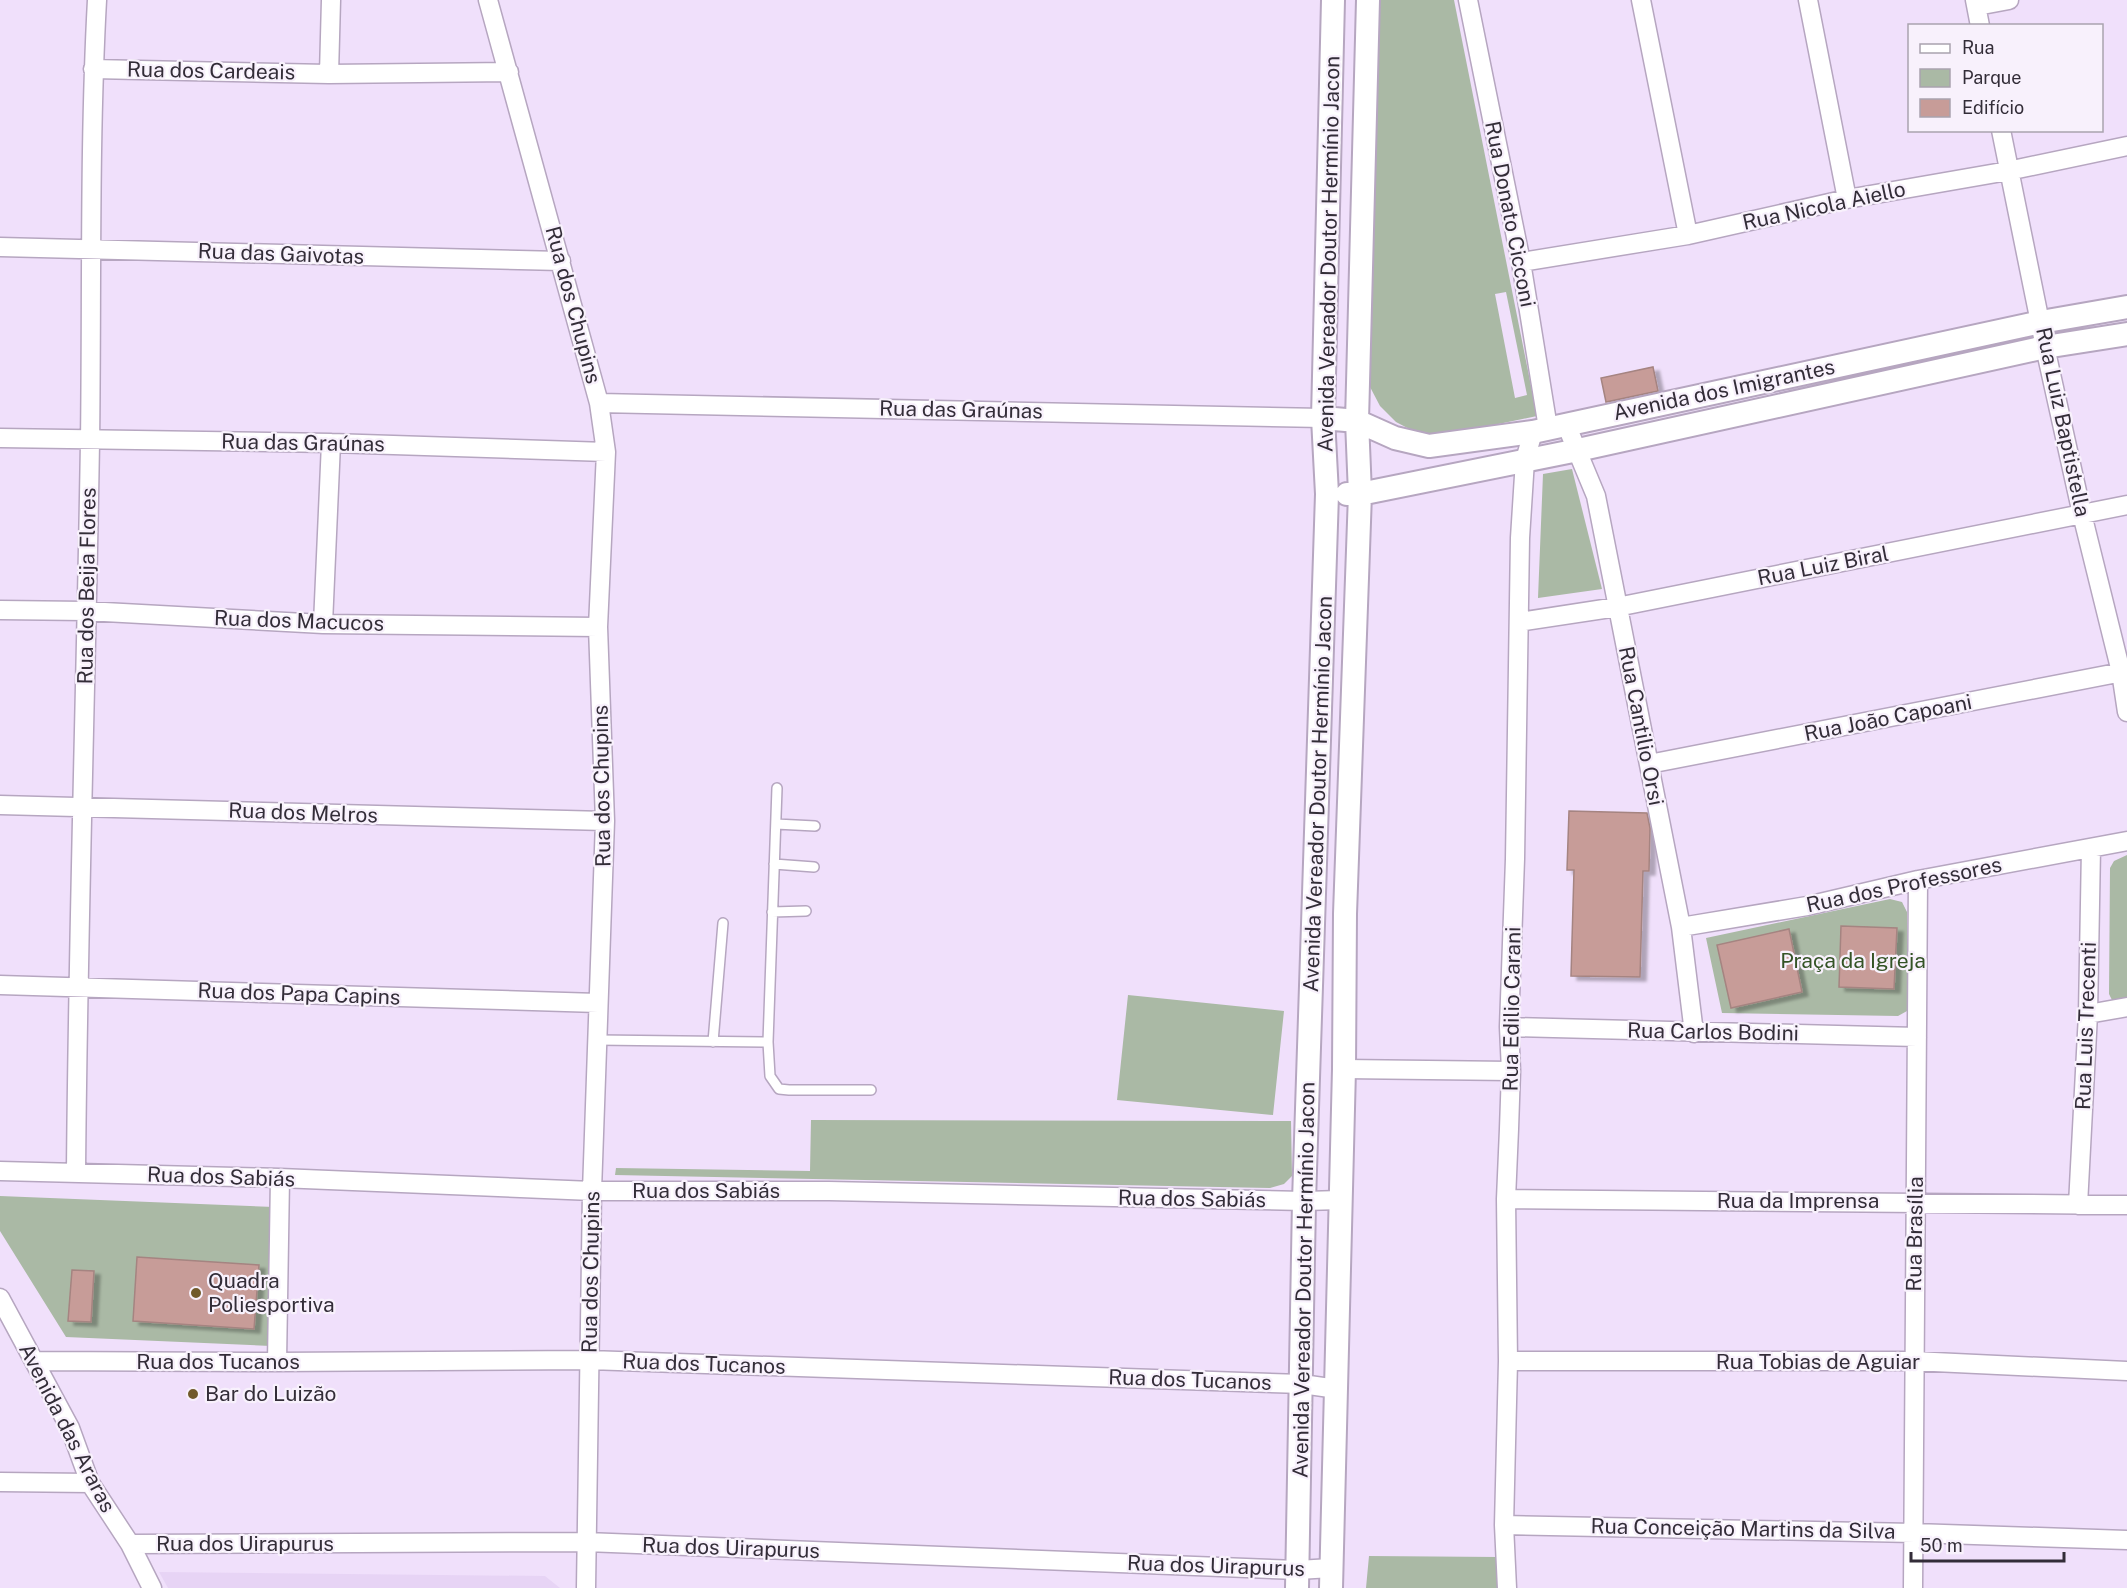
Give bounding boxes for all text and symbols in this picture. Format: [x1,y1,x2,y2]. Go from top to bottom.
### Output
legend [1908,24,2103,132]
text: Rua [1962,37,1994,58]
street label: Avenida Vereador Doutor Hermínio Jacon [1313,56,1344,452]
street label: Rua dos Cardeais [127,57,295,84]
text: Parque [1962,67,2022,88]
text: Edifício [1962,97,2024,118]
street label: Rua Donato Cicconi [1480,119,1541,309]
street label: Rua Nicola Aiello [1740,176,1908,235]
street label: Rua dos Chupins [540,223,607,386]
street label: Rua das Gaivotas [197,238,365,269]
street label: Rua Luiz Baptistella [2031,325,2096,519]
street label: Avenida dos Imigrantes [1611,354,1837,425]
street label: Rua das Graúnas [879,396,1043,423]
street label: Rua das Graúnas [221,429,385,456]
street label: Rua dos Beija Flores [72,487,101,685]
street label: Rua Luiz Biral [1755,541,1891,590]
street label: Avenida Vereador Doutor Hermínio Jacon [1298,595,1337,993]
street label: Rua dos Macucos [214,605,384,636]
street label: Rua Cantilio Orsi [1614,644,1669,808]
street label: Rua João Capoani [1802,689,1974,746]
street label: Rua dos Chupins [588,705,615,867]
street label: Rua dos Melros [228,797,378,828]
street label: Rua dos Professores [1804,852,2004,917]
street label: Rua Edilio Carani [1498,926,1525,1092]
street label: Rua Luis Trecenti [2070,941,2101,1111]
park label: Praça da Igreja [1780,948,1926,973]
street label: Rua dos Papa Capins [197,977,401,1010]
street label: Rua Carlos Bodini [1627,1018,1799,1045]
street label: Avenida Vereador Doutor Hermínio Jacon [1288,1082,1319,1478]
street label: Rua dos Sabiás [147,1161,295,1192]
street label: Rua Brasília [1901,1176,1928,1292]
street label: Rua dos Sabiás [632,1178,780,1203]
street label: Rua dos Sabiás [1118,1185,1266,1212]
street label: Rua da Imprensa [1717,1188,1879,1213]
street label: Rua dos Chupins [577,1191,604,1353]
place label: Quadra Poliesportiva [208,1268,335,1317]
marker: Quadra Poliesportiva [189,1286,203,1300]
street label: Avenida das Araras [14,1339,121,1516]
street label: Rua dos Tucanos [622,1348,786,1379]
street label: Rua dos Tucanos [136,1349,300,1374]
street label: Rua Tobias de Aguiar [1716,1349,1920,1374]
street label: Rua dos Tucanos [1108,1364,1272,1395]
place label: Bar do Luizão [205,1381,336,1406]
marker: Bar do Luizão [186,1387,200,1401]
street label: Rua Conceição Martins da Silva [1590,1513,1896,1544]
scale bar [1911,1525,2064,1563]
street label: Rua dos Uirapurus [156,1531,334,1556]
street label: Rua dos Uirapurus [642,1532,820,1563]
text: 50 m [1920,1535,1963,1556]
street label: Rua dos Uirapurus [1127,1550,1305,1581]

